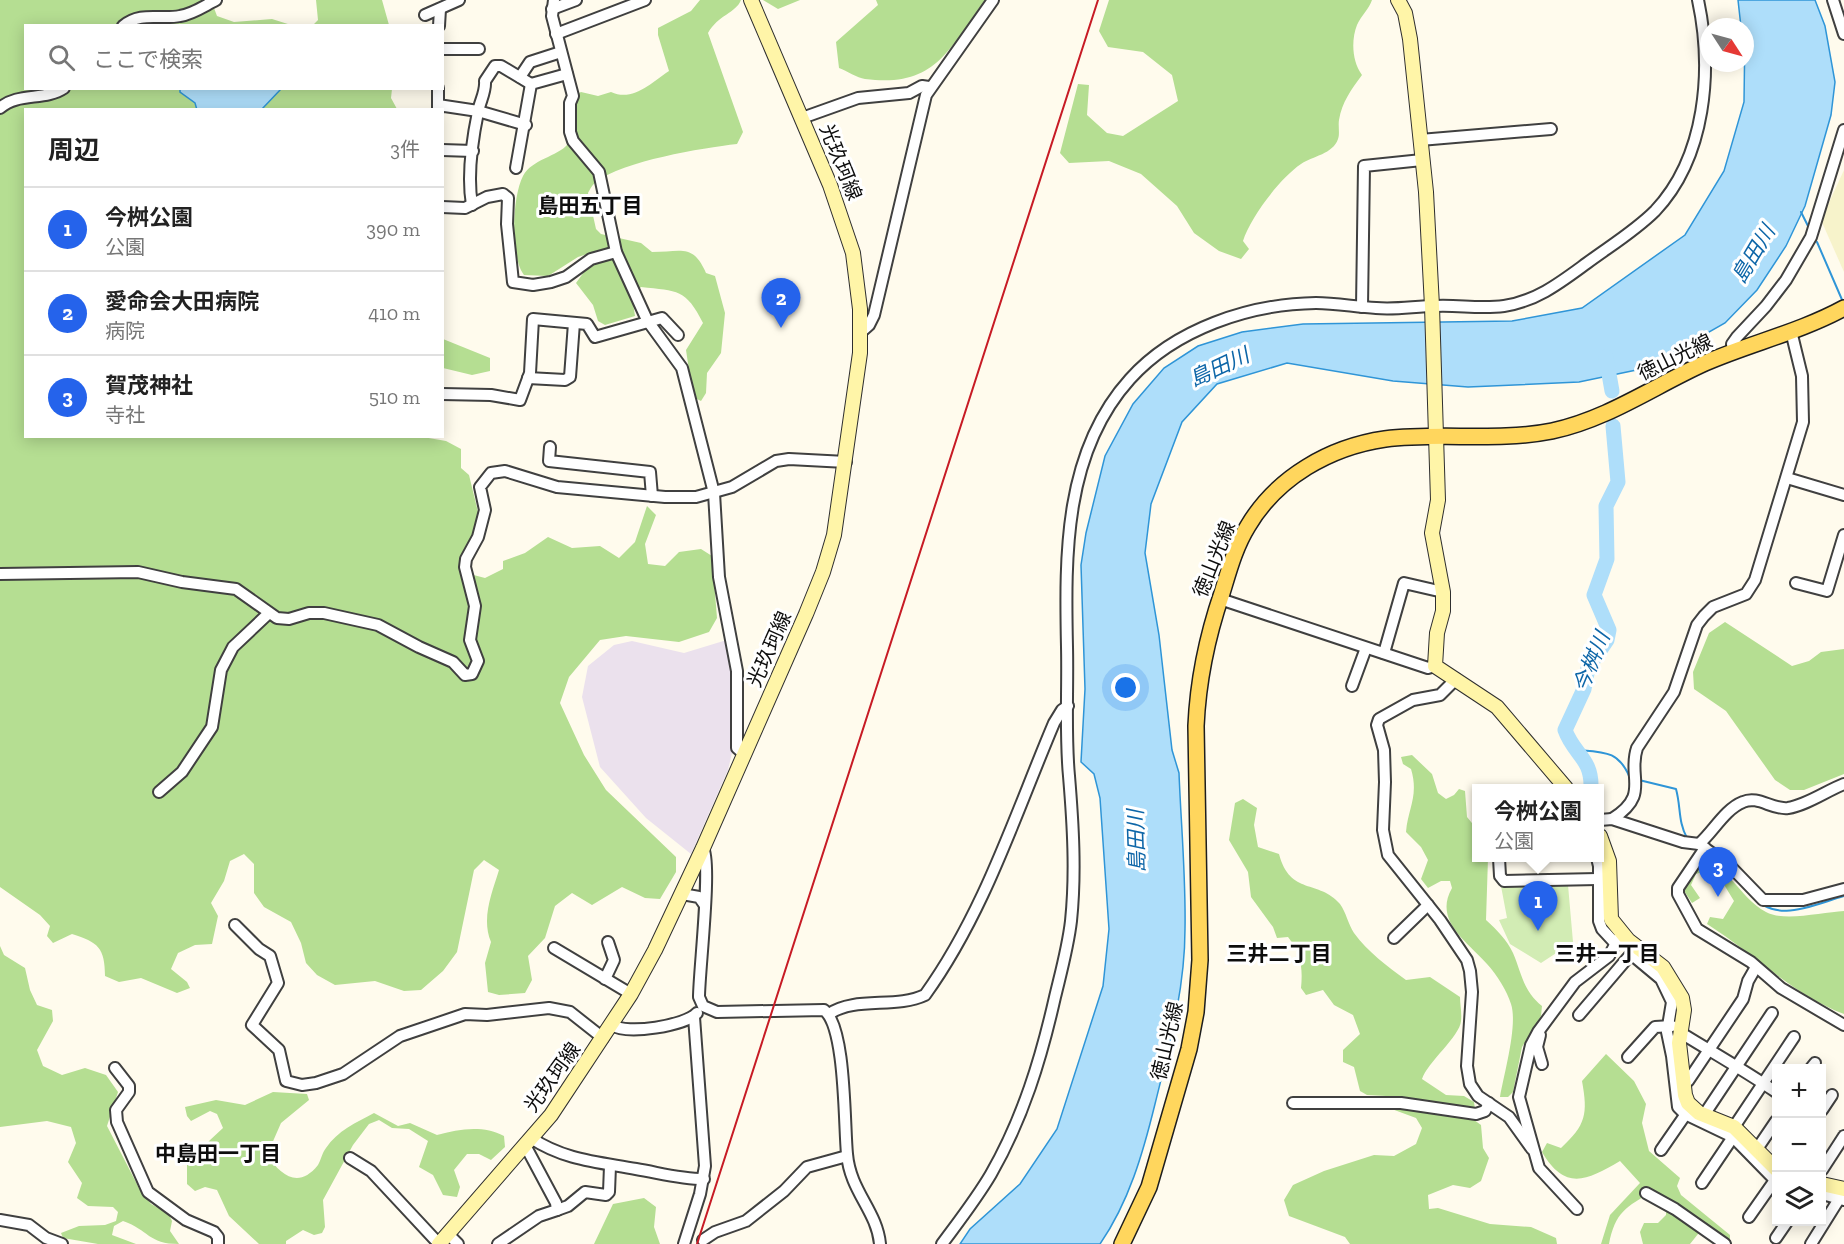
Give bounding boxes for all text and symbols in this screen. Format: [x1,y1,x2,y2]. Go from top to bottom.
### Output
north arrow [1700,18,1754,72]
search box [24,24,444,90]
icon: search [45,41,78,74]
text: ここで検索 [93,46,203,73]
street label: 光玖珂線 [815,120,867,204]
text: 周辺 [48,134,100,166]
text: 3件 [390,137,420,161]
district label: 島田五丁目 [538,193,643,218]
text: 今桝公園 [105,204,193,231]
text: 1 [63,217,72,241]
text: 390 m [366,217,420,241]
water label: 島田川 [1726,219,1781,287]
text: 公園 [105,235,145,259]
pin: 2 [762,278,800,328]
text: 愛命会大田病院 [105,288,259,315]
text: 2 [62,301,73,325]
text: 410 m [368,301,420,325]
text: 病院 [105,319,145,343]
street label: 徳山光線 [1634,329,1716,385]
water label: 島田川 [1185,342,1255,392]
text: 賀茂神社 [105,372,193,399]
text: 3 [62,385,73,409]
text: 510 m [369,385,420,409]
text: 寺社 [105,403,145,427]
street label: 徳山光線 [1188,517,1240,601]
street label: 光玖珂線 [742,608,796,690]
water label: 今桝川 [1568,626,1615,696]
your location [1111,673,1140,702]
popup [1472,784,1604,862]
text: 今桝公園 [1494,798,1582,825]
water label: 島田川 [1122,807,1150,873]
text: 公園 [1494,829,1534,853]
pin: 3 [1698,848,1738,897]
pin: 1 [1518,882,1558,931]
district label: 三井二丁目 [1227,941,1332,966]
district label: 三井一丁目 [1555,941,1660,966]
street label: 徳山光線 [1146,999,1188,1083]
street label: 光玖珂線 [519,1038,585,1116]
map controls [1772,1064,1826,1226]
button: + [1772,1064,1826,1118]
button: − [1772,1118,1826,1172]
district label: 中島田一丁目 [155,1141,281,1166]
button: layers [1772,1172,1826,1226]

